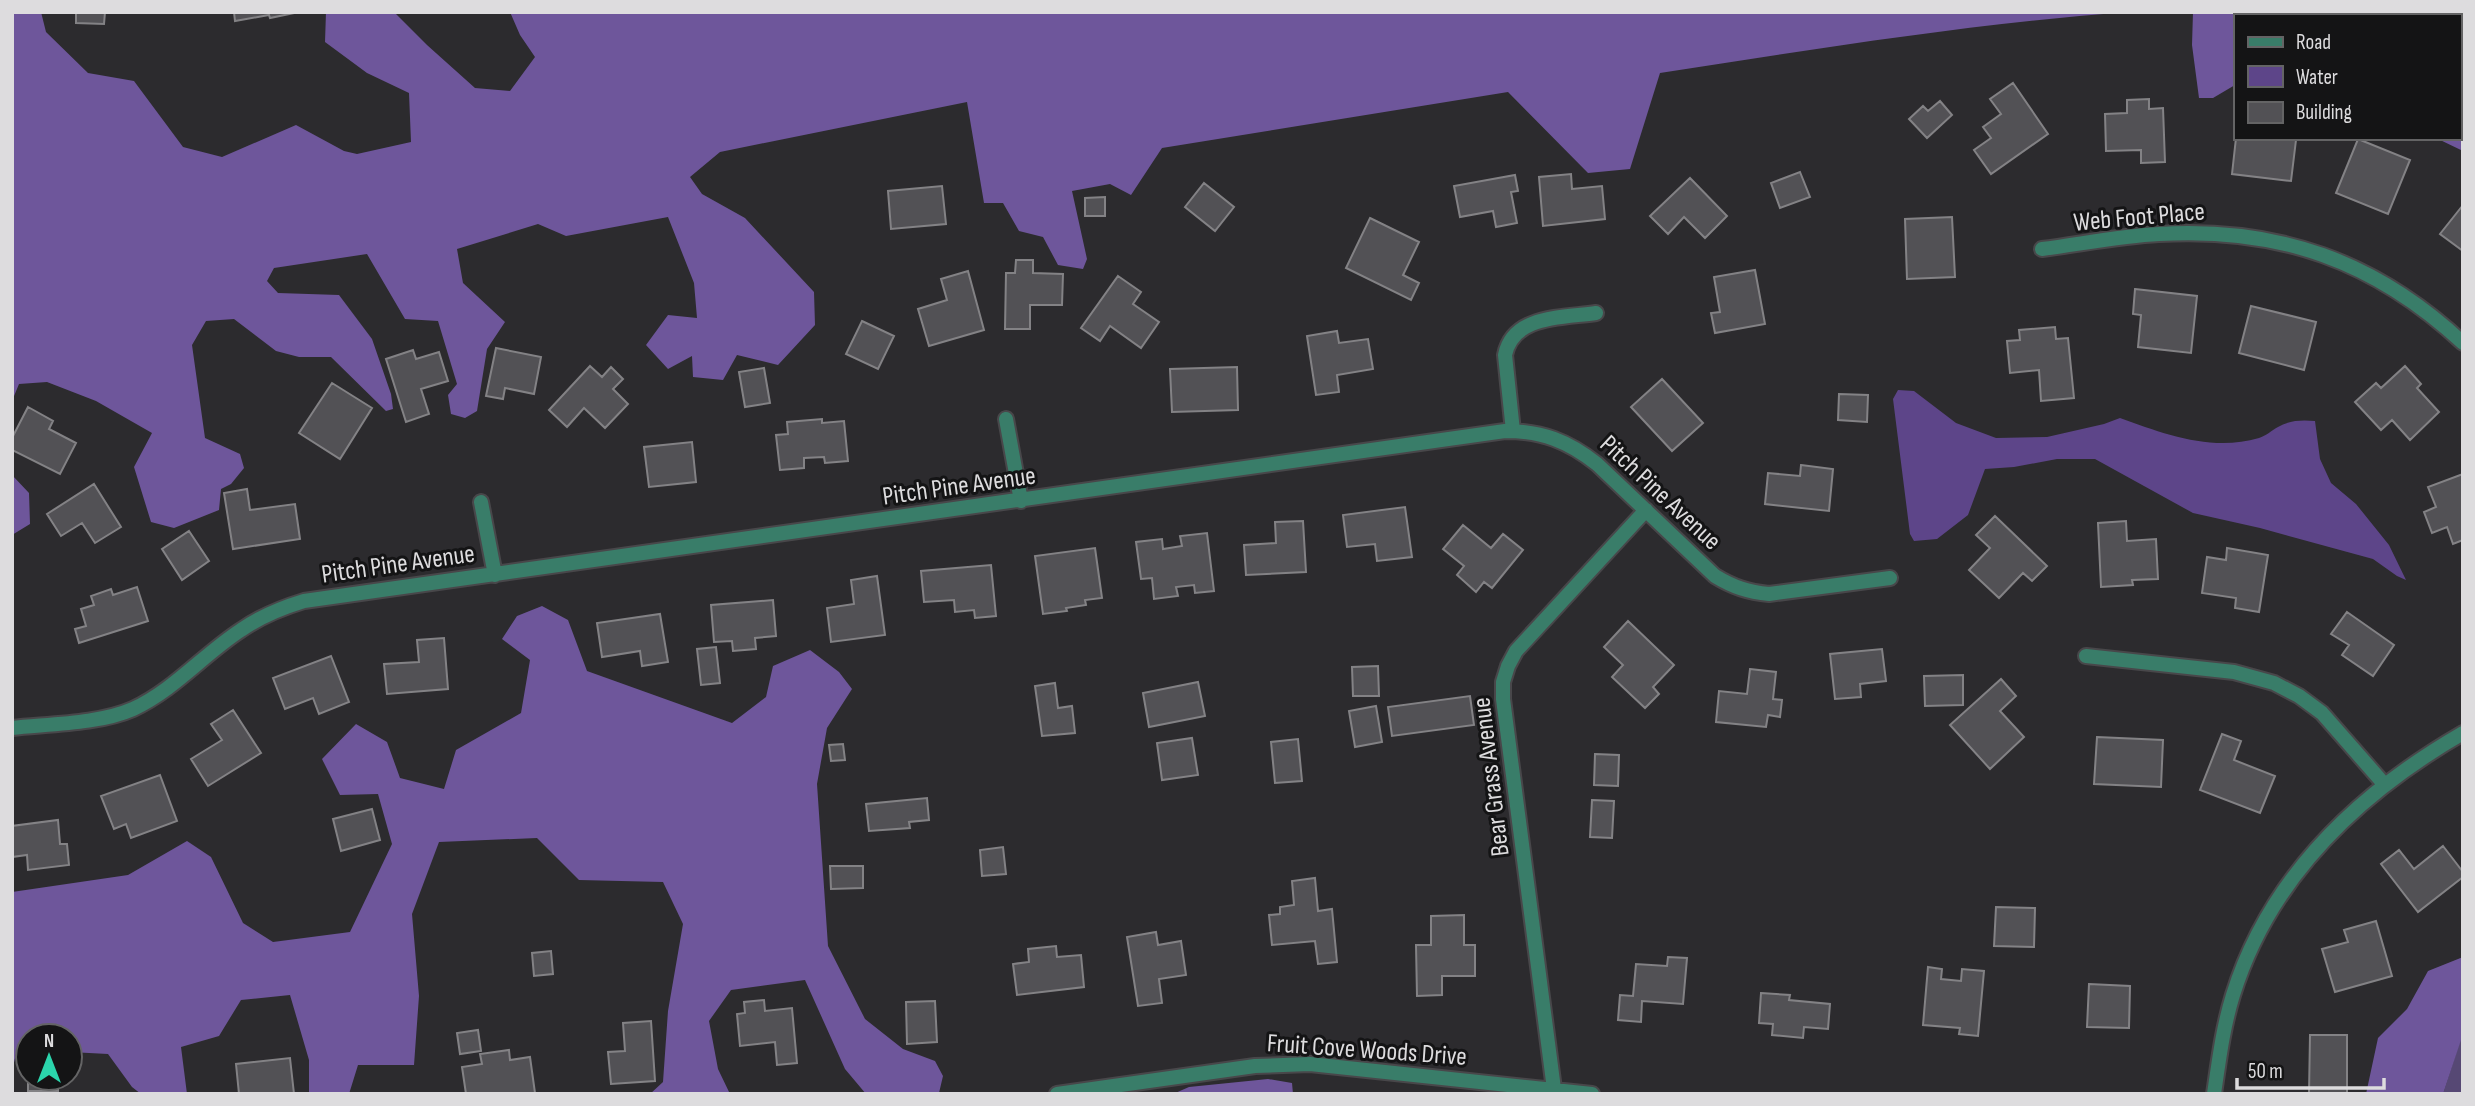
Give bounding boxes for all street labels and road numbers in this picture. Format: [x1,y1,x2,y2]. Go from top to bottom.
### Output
street label: Web Foot Place [2072,196,2206,239]
street label: Pitch Pine Avenue [1593,429,1727,557]
street label: Pitch Pine Avenue [881,460,1038,513]
street label: Pitch Pine Avenue [320,538,477,591]
street label: Bear Grass Avenue [1466,696,1517,858]
street label: Fruit Cove Woods Drive [1266,1028,1468,1073]

